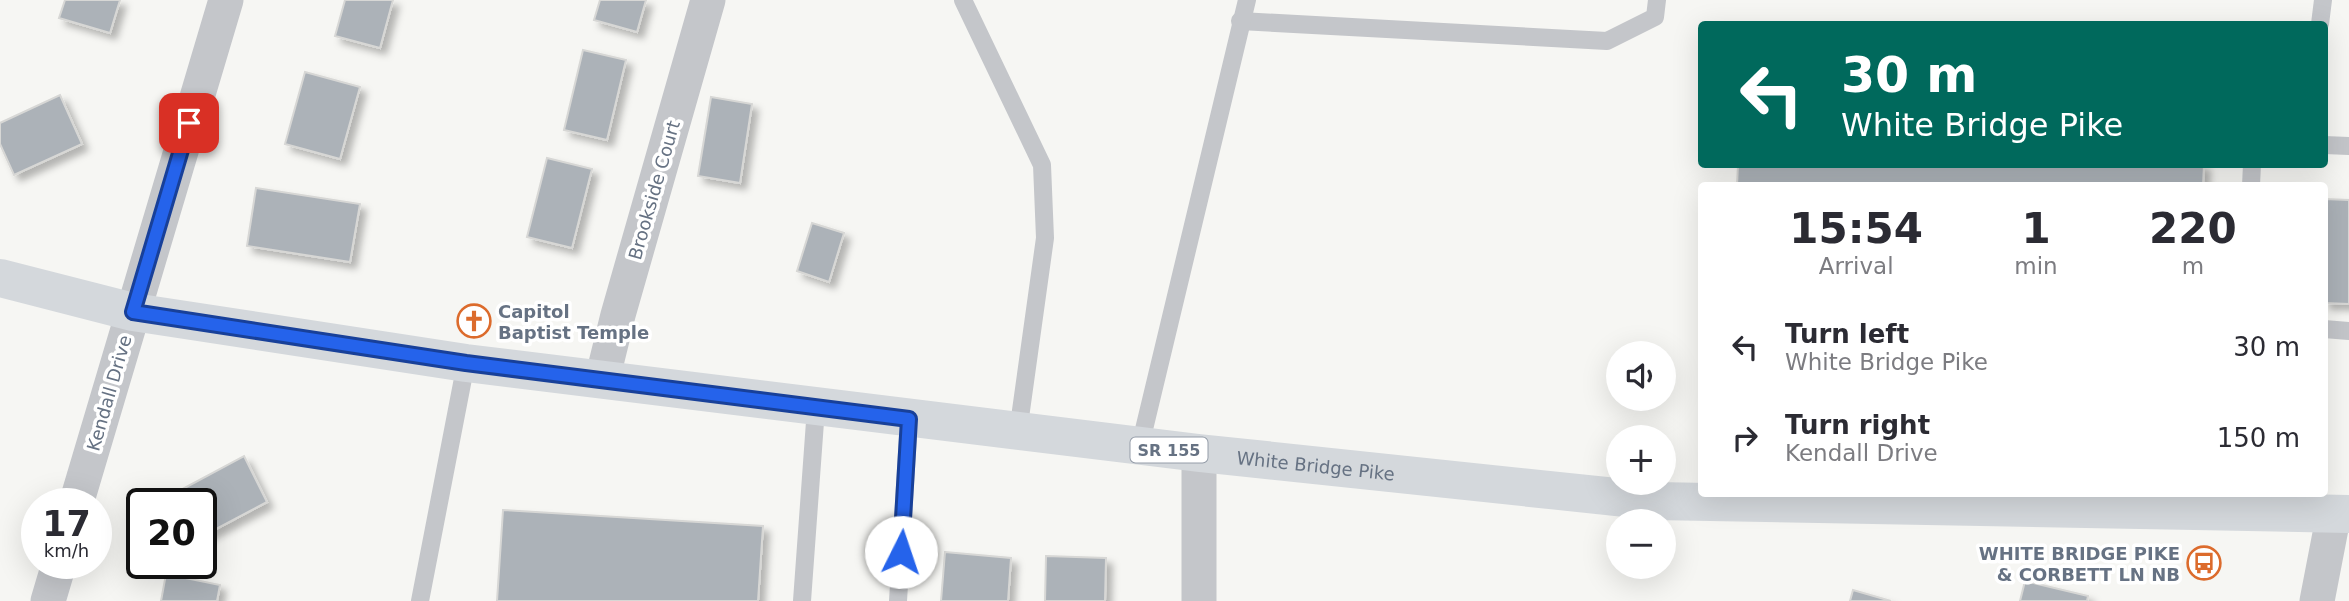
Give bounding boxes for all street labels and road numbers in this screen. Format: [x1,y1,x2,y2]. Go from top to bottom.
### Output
street label: Brookside Court [624,118,684,262]
street label: Kendall Drive [82,333,136,453]
road number: SR 155 [1130,438,1208,463]
street label: White Bridge Pike [1236,447,1396,484]

